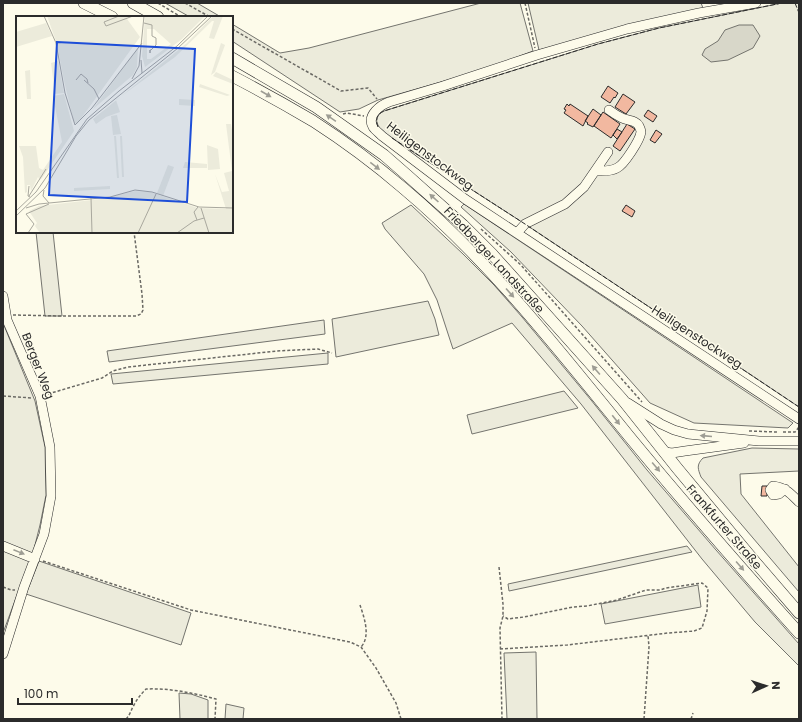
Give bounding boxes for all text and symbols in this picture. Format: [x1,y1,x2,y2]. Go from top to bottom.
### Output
inset map [16,16,233,233]
one-way arrow [260,91,272,98]
one-way arrow [326,114,337,122]
street label: Heiligenstockweg [383,117,477,194]
one-way arrow [369,161,380,170]
one-way arrow [429,194,438,203]
street label: Friedberger Landstraße [440,203,548,317]
one-way arrow [505,288,514,299]
street label: Heiligenstockweg [649,301,746,372]
street label: Berger Weg [18,330,59,401]
one-way arrow [591,365,600,375]
one-way arrow [612,415,621,426]
one-way arrow [700,433,712,439]
one-way arrow [651,462,660,473]
street label: Frankfurter Straße [683,480,766,573]
one-way arrow [13,549,25,556]
one-way arrow [736,561,745,571]
north arrow [746,666,786,706]
scale bar [18,680,132,706]
text: N [768,681,784,690]
text: 100 m [24,685,58,702]

